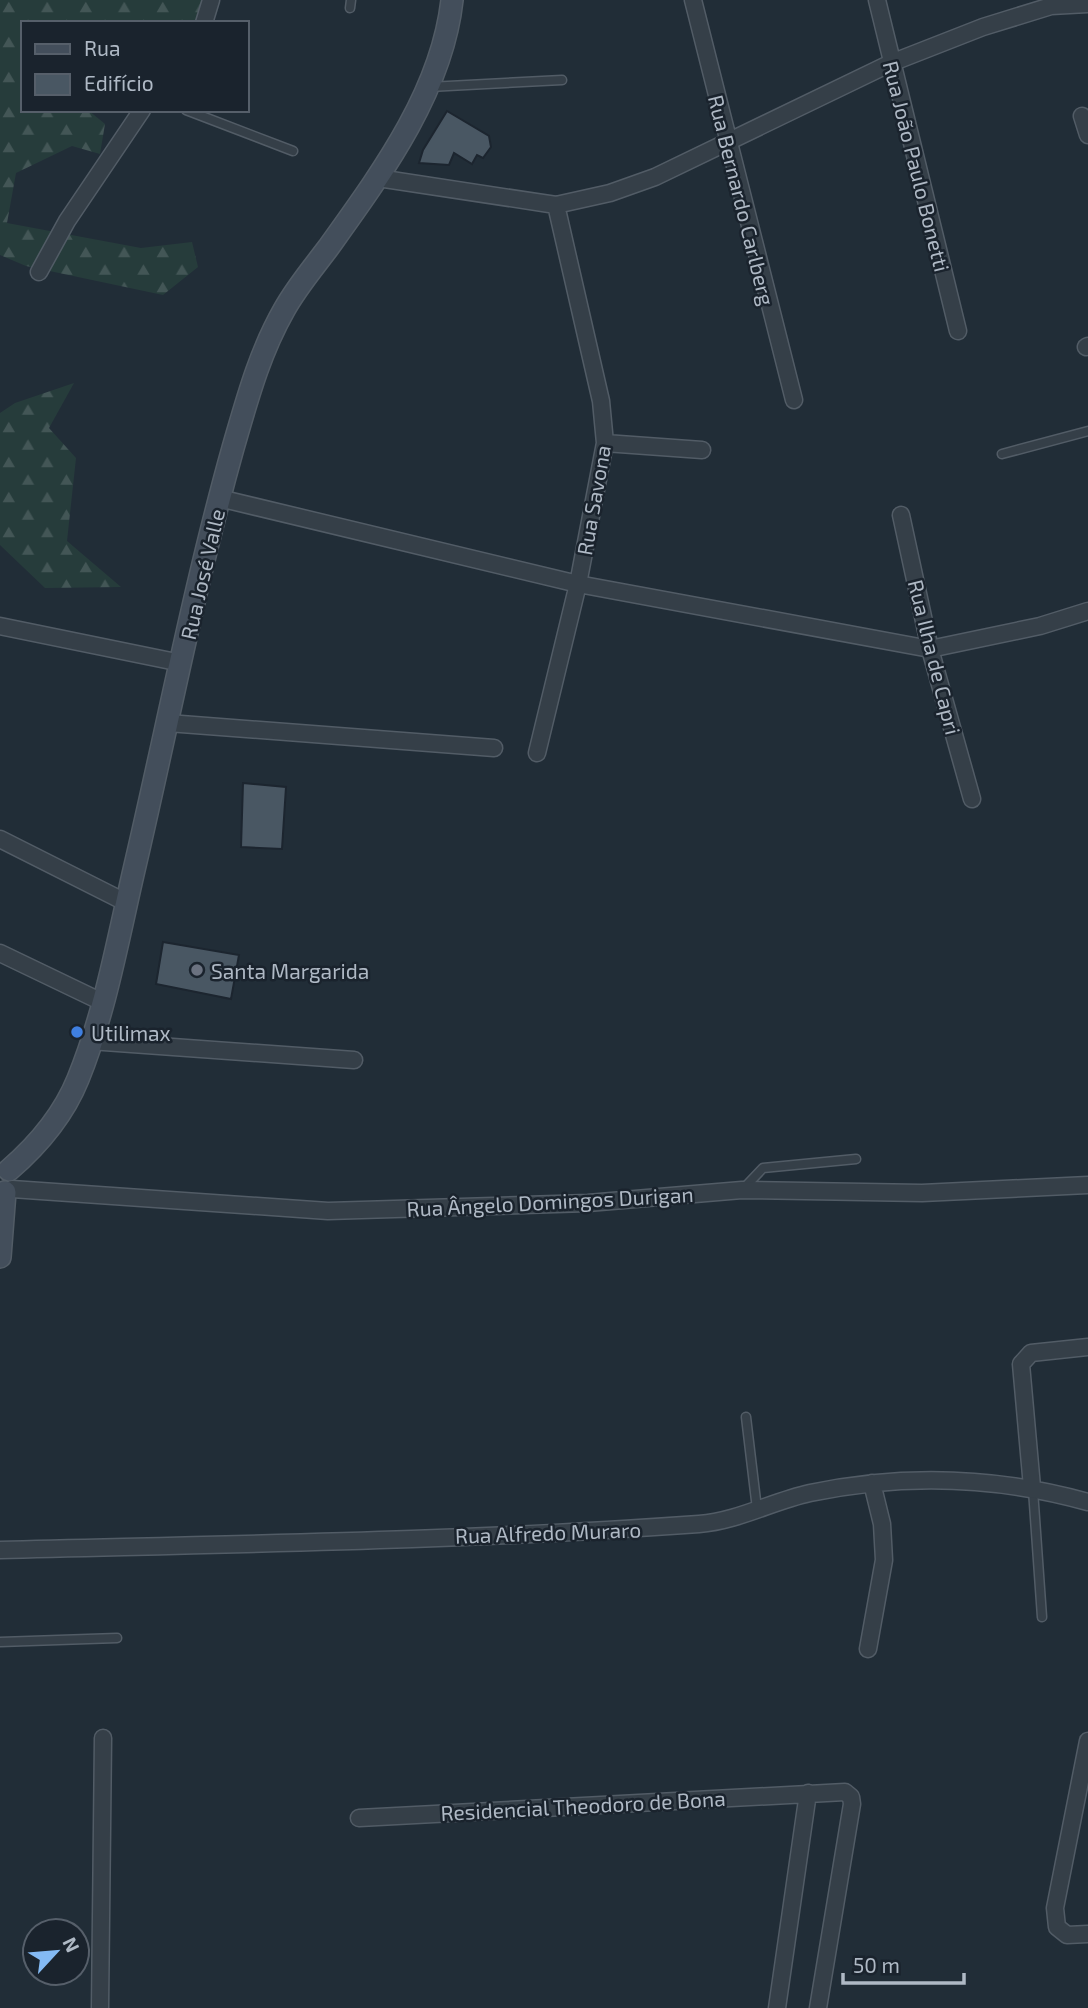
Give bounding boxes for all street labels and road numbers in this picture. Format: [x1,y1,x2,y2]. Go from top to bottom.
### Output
street label: Rua João Paulo Bonetti [879,58,955,274]
street label: Rua Bernardo Carlberg [704,92,780,308]
street label: Rua Savona [571,443,615,557]
street label: Rua José Valle [175,506,229,642]
street label: Rua Ilha de Capri [904,577,966,737]
street label: Rua Ângelo Domingos Durigan [406,1181,694,1221]
street label: Rua Alfredo Muraro [454,1516,642,1548]
street label: Residencial Theodoro de Bona [440,1785,726,1825]

